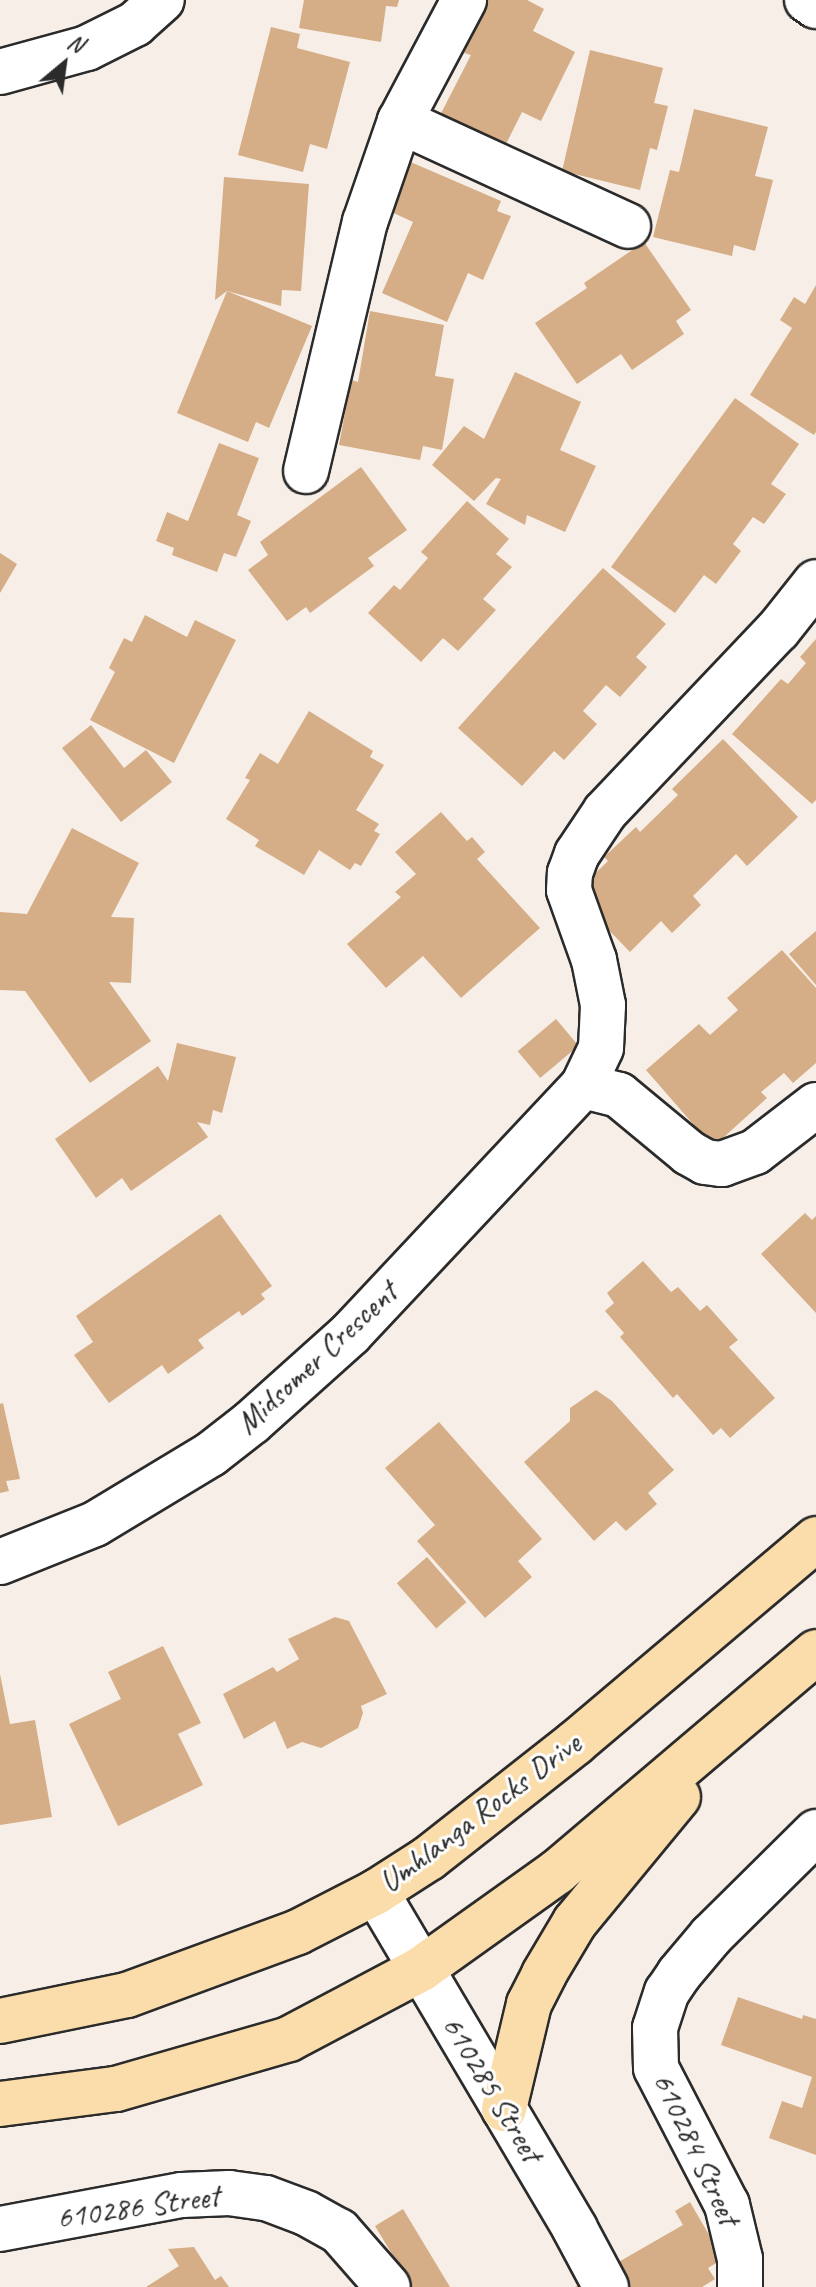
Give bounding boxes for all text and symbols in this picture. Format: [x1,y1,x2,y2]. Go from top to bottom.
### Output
north arrow [24,24,104,104]
text: N [63,27,88,59]
street label: Midsomer Crescent [228,1273,406,1443]
street label: Umhlanga Rocks Drive [372,1725,588,1901]
street label: 610285 Street [433,2009,551,2169]
street label: 610284 Street [644,2067,748,2231]
street label: 610286 Street [54,2177,222,2237]

